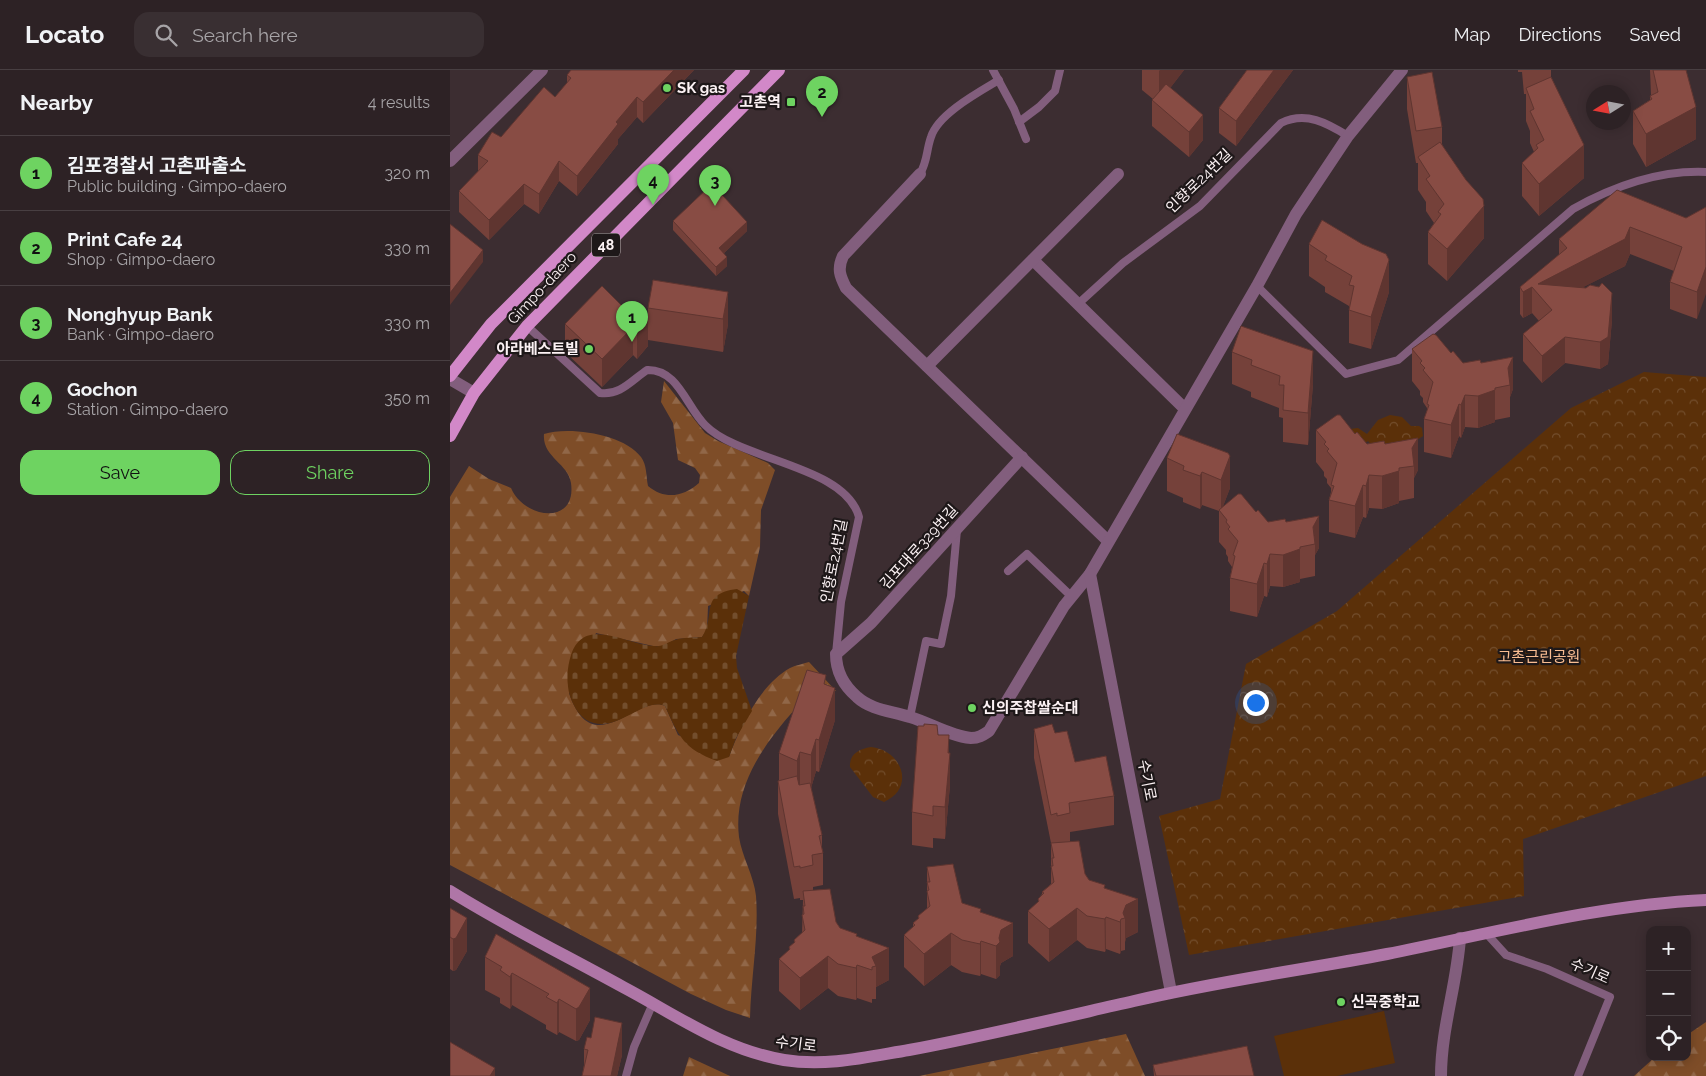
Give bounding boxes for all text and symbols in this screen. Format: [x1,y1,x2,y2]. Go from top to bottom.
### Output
search box [134,12,484,57]
text: Locato [25,20,104,49]
icon: search [152,21,180,49]
text: Search here [192,24,298,46]
text: Map [1454,24,1490,45]
text: Directions [1518,24,1602,45]
text: Saved [1630,24,1681,45]
pin: 2 [806,76,838,117]
place label: SK gas [677,79,725,97]
marker: SK gas [661,82,673,94]
north arrow [1586,85,1631,130]
text: Nearby [20,90,93,115]
text: 4 results [368,93,430,112]
place label: 고촌역 [740,93,781,111]
marker: 고촌역 [785,96,797,108]
street label: 인향로24번길 [1162,145,1236,217]
text: 김포경찰서 고촌파출소 [67,154,246,176]
text: 1 [32,164,40,183]
text: 320 m [385,164,430,183]
pin: 4 [637,164,669,205]
pin: 3 [699,165,731,206]
text: Public building · Gimpo-daero [67,177,287,196]
text: Print Cafe 24 [67,228,183,250]
road number: 48 [592,234,620,256]
text: 2 [31,239,41,258]
text: 330 m [384,239,430,258]
street label: Gimpo-daero [504,248,580,328]
text: Shop · Gimpo-daero [67,250,215,269]
pin: 1 [616,301,648,342]
text: Nonghyup Bank [67,303,212,325]
text: 3 [32,314,40,333]
text: 330 m [384,314,430,333]
text: Bank · Gimpo-daero [67,325,214,344]
place label: 아라베스트빌 [496,340,579,358]
marker: 아라베스트빌 [583,343,595,355]
text: Gochon [67,378,137,400]
text: 4 [31,389,41,408]
text: 350 m [384,389,430,408]
text: Station · Gimpo-daero [67,400,228,419]
button: Save [20,450,220,495]
button: Share [230,450,430,495]
street label: 김포대로329번길 [876,501,962,593]
street label: 인향로24번길 [817,518,851,604]
park label: 고촌근린공원 [1498,648,1580,666]
your location [1243,690,1269,716]
place label: 신의주찹쌀순대 [982,699,1079,717]
marker: 신의주찹쌀순대 [966,702,978,714]
street label: 수기로 [1134,758,1160,802]
map controls [1646,926,1691,1061]
button: + [1646,926,1691,971]
street label: 수기로 [1567,954,1613,988]
button: − [1646,971,1691,1016]
place label: 신곡중학교 [1351,993,1420,1011]
marker: 신곡중학교 [1335,996,1347,1008]
button: locate [1646,1016,1691,1061]
street label: 수기로 [774,1033,818,1055]

